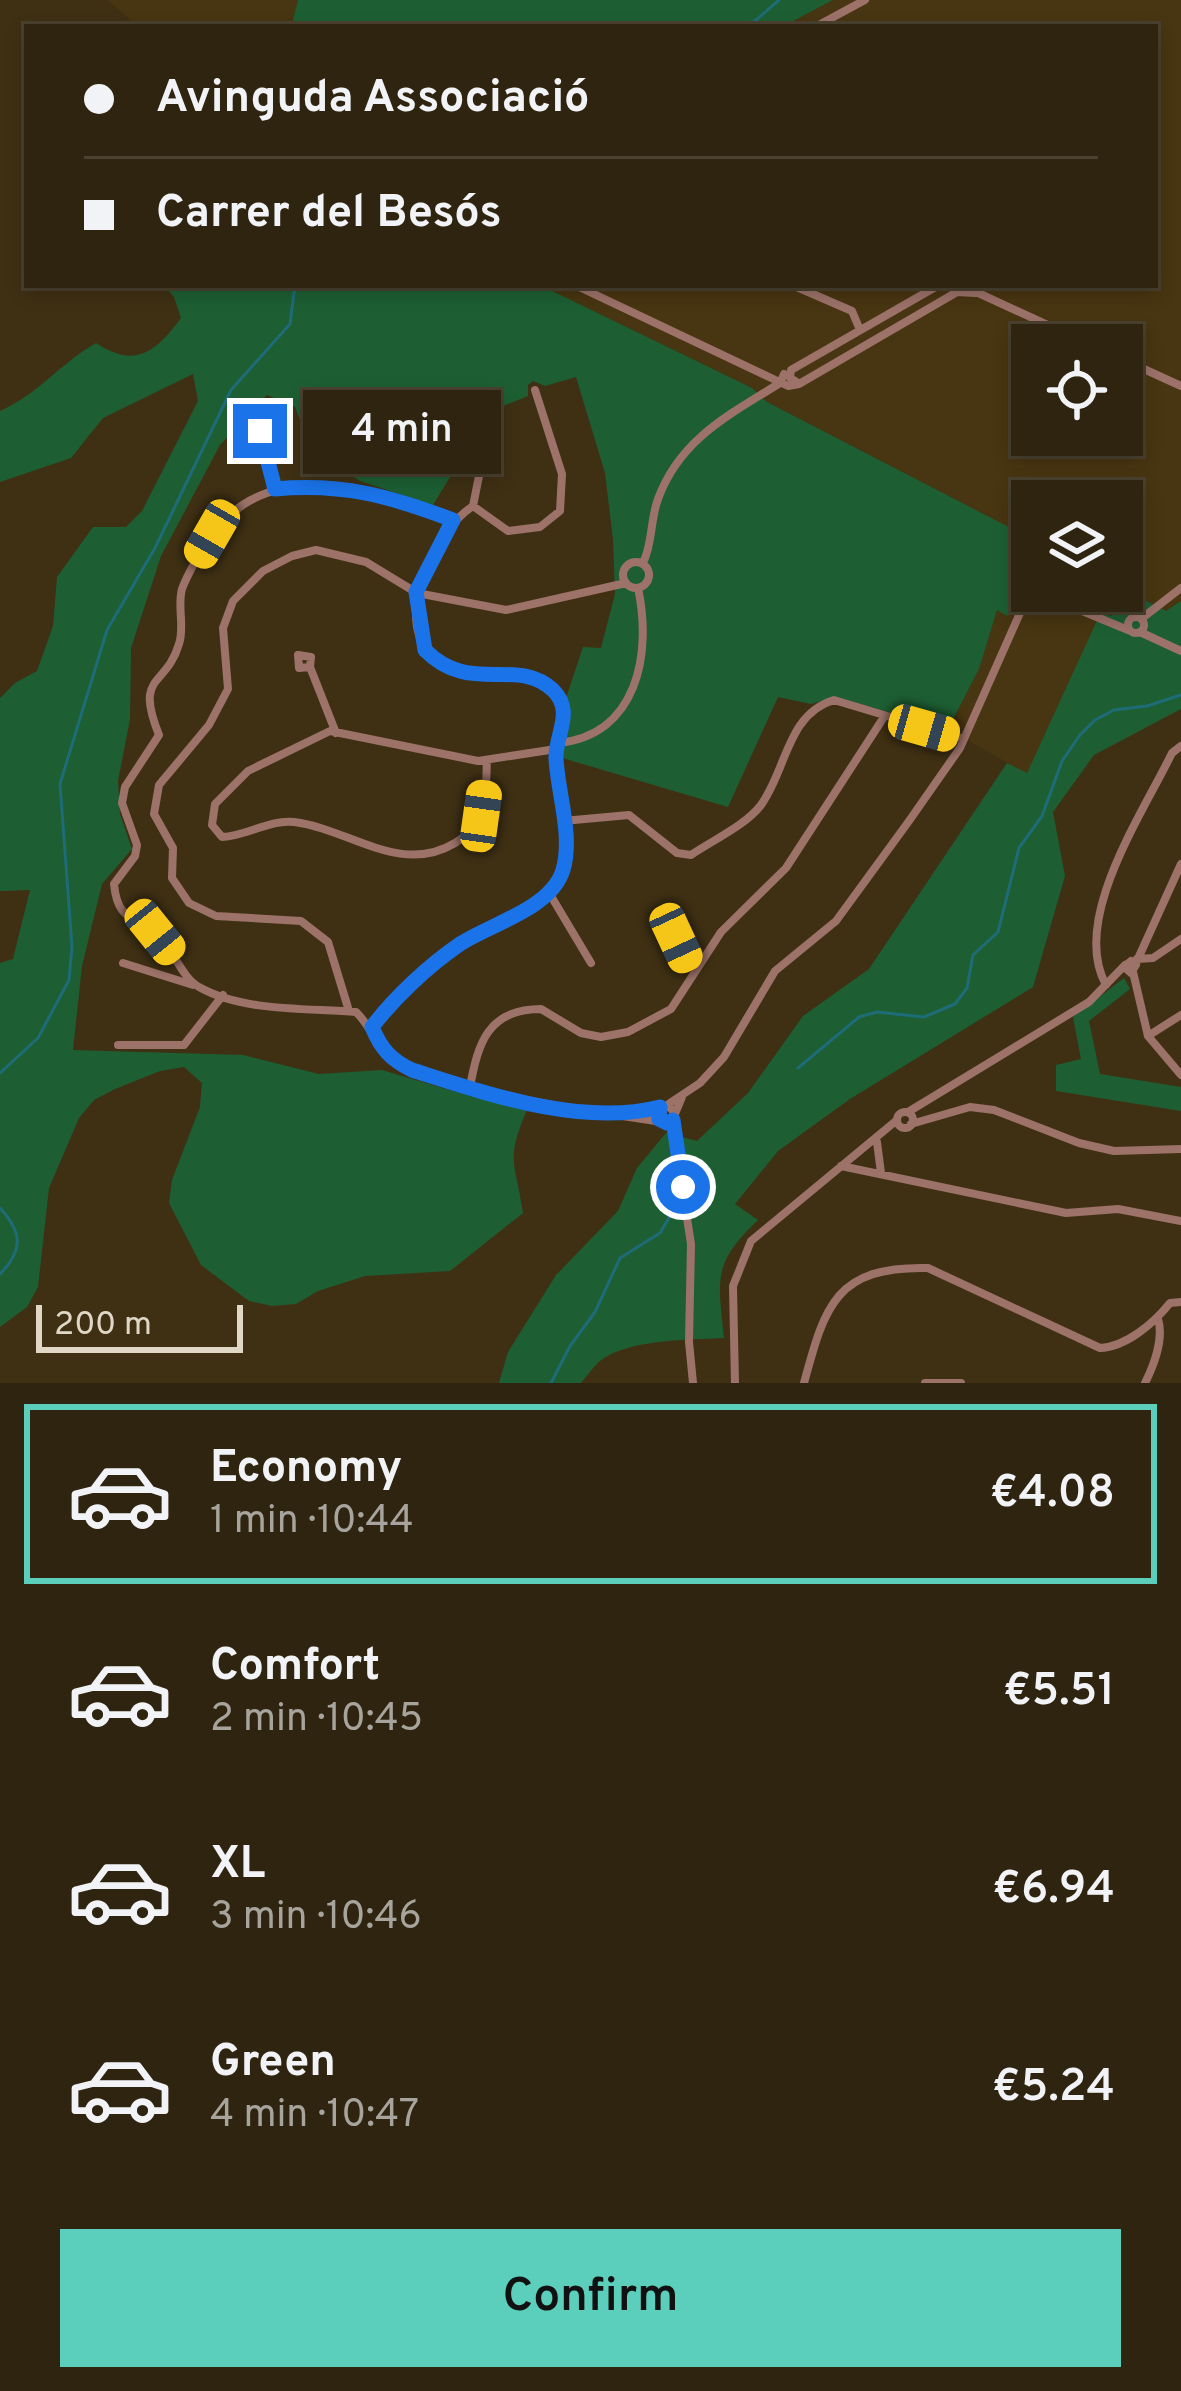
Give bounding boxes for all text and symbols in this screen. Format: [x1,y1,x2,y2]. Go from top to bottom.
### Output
text: Avinguda Associació [156,71,590,128]
text: Carrer del Besós [156,186,502,243]
map controls [1011,324,1143,612]
button: locate [1011,324,1143,456]
callout: 4 min [302,389,500,473]
route end [233,404,287,458]
text: 4 min [351,407,453,456]
button: layers [1011,480,1143,612]
car [178,494,246,574]
car [884,701,964,755]
car [458,778,504,854]
car [118,893,192,971]
car [644,898,708,978]
route start [656,1160,710,1214]
scale bar [36,1299,243,1352]
text: 200 m [54,1305,152,1347]
icon: car [66,1440,174,1548]
text: Economy [210,1441,402,1498]
text: €4.08 [990,1466,1115,1523]
text: 1 min · 10:44 [210,1498,414,1547]
icon: car [66,1638,174,1746]
text: Comfort [210,1639,380,1696]
text: €5.51 [1003,1664,1115,1721]
text: 2 min · 10:45 [210,1696,423,1745]
icon: car [66,1836,174,1944]
text: XL [210,1837,265,1894]
text: €6.94 [993,1862,1115,1919]
text: 3 min · 10:46 [210,1894,422,1943]
icon: car [66,2034,174,2142]
text: Green [210,2035,336,2092]
text: €5.24 [992,2060,1115,2117]
text: 4 min · 10:47 [210,2092,419,2141]
button: Confirm [60,2229,1121,2367]

